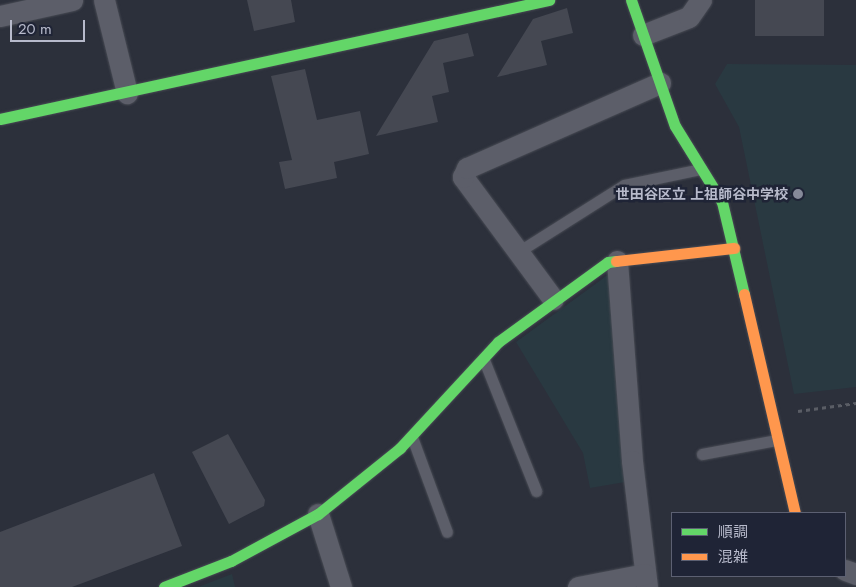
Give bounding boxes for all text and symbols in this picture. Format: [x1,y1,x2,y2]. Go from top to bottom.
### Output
scale bar [12,10,88,42]
text: 20 m [18,18,52,40]
place label: 世田谷区立 上祖師谷中学校 [616,186,788,202]
marker: 世田谷区立 上祖師谷中学校 [792,188,804,200]
legend [671,512,846,577]
text: 順調 [718,521,748,543]
text: 混雑 [718,546,748,568]

